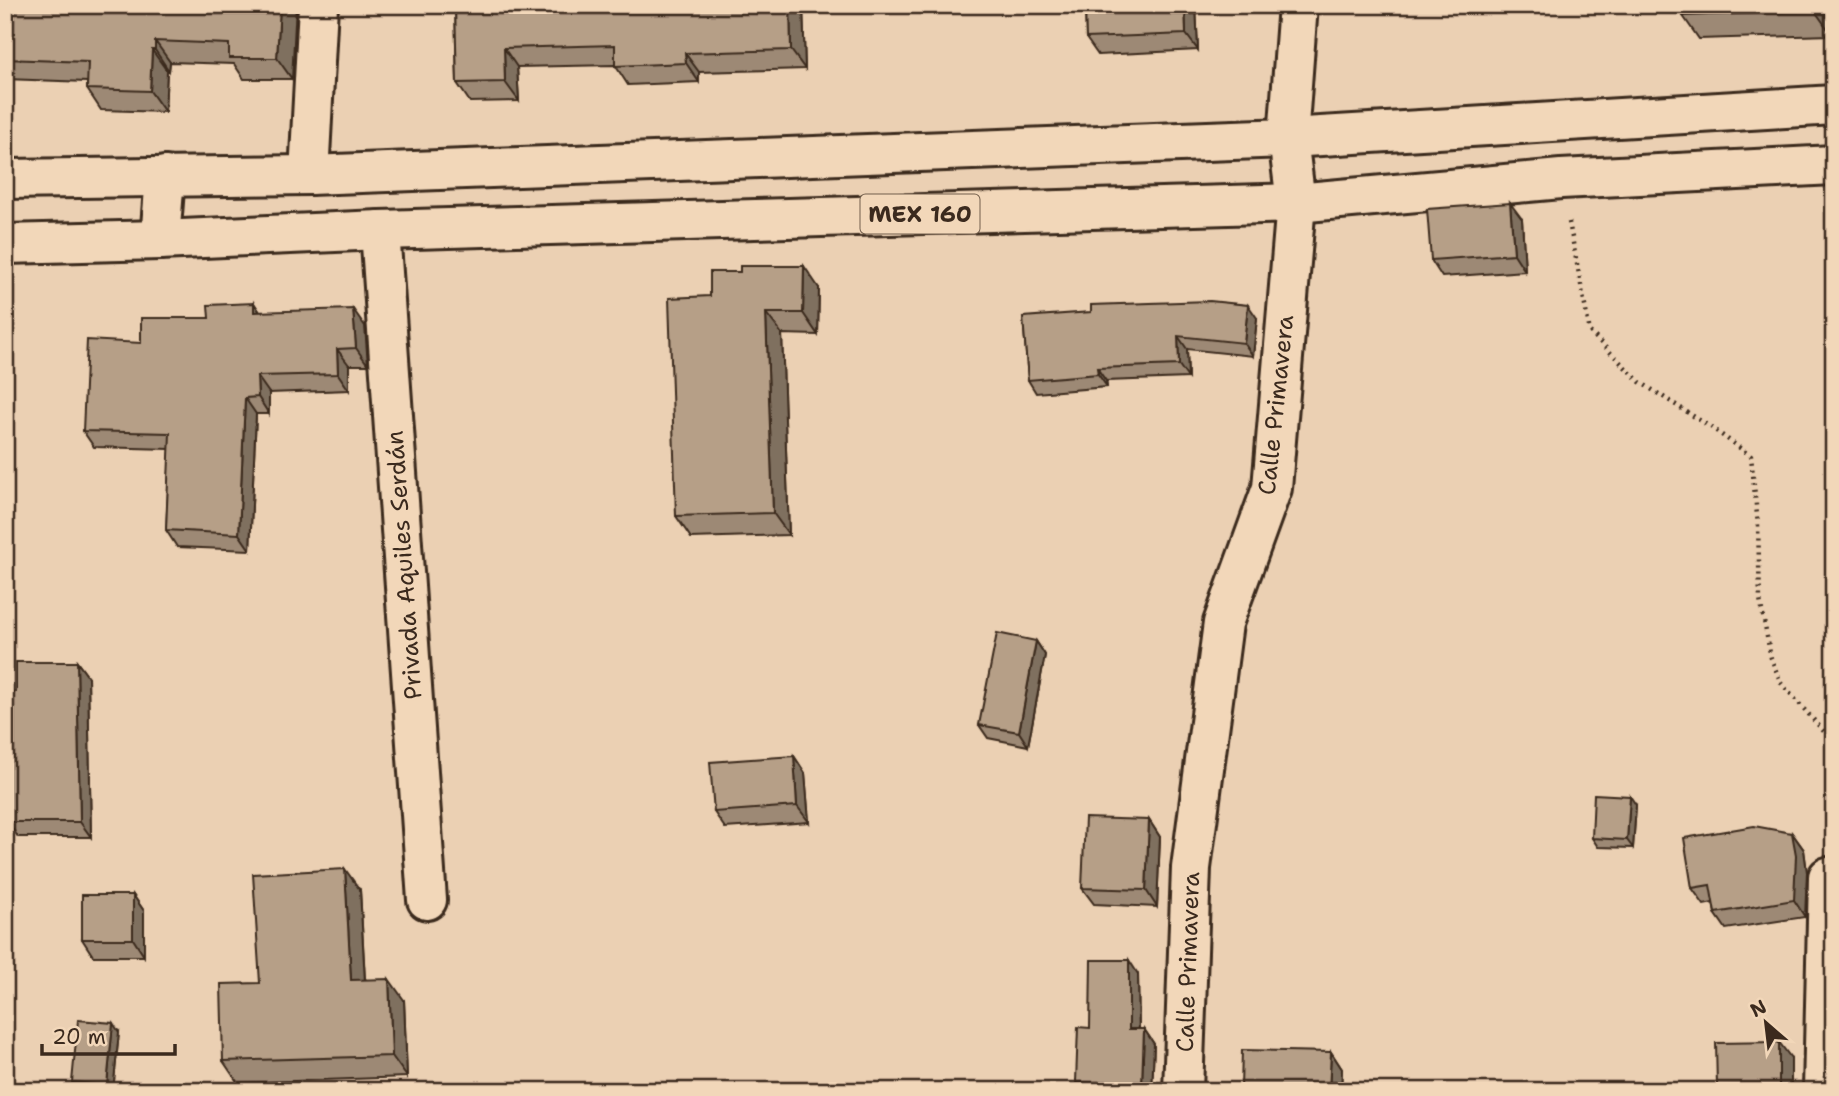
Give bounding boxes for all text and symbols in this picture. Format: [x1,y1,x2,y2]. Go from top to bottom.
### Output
road number: MEX 160 [860,195,979,234]
street label: Calle Primavera [1251,313,1301,496]
street label: Privada Aquiles Serdán [379,429,429,701]
street label: Calle Primavera [1169,871,1207,1053]
north arrow [1730,988,1800,1058]
text: N [1746,994,1771,1023]
scale bar [42,1012,175,1056]
text: 20 m [52,1023,106,1051]

